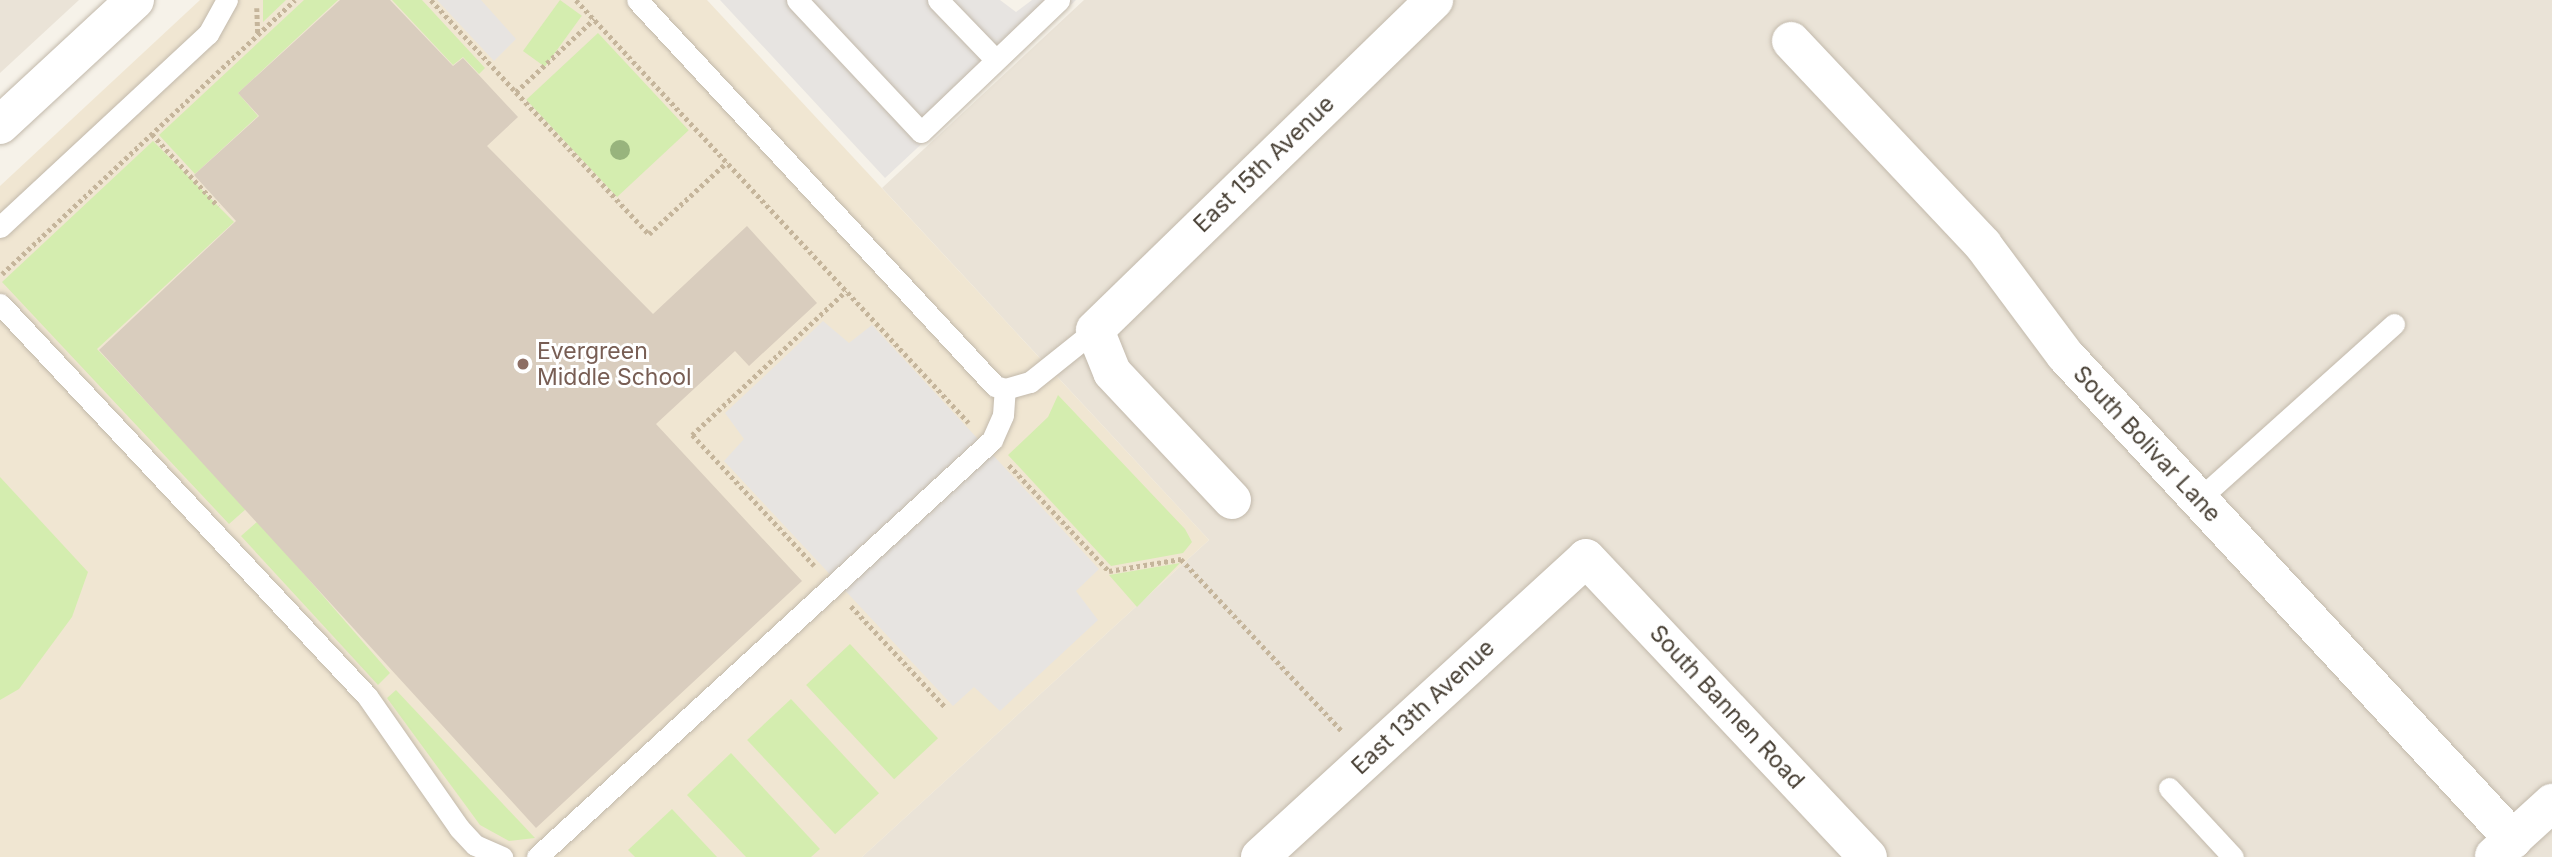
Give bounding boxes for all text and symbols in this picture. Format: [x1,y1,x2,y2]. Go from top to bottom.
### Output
street label: East 15th Avenue [1188,90,1340,238]
place label: Evergreen Middle School [537,337,692,391]
marker: Evergreen Middle School [515,356,531,372]
street label: South Bolivar Lane [2068,360,2226,528]
street label: South Bannen Road [1644,619,1810,795]
street label: East 13th Avenue [1346,634,1500,780]

